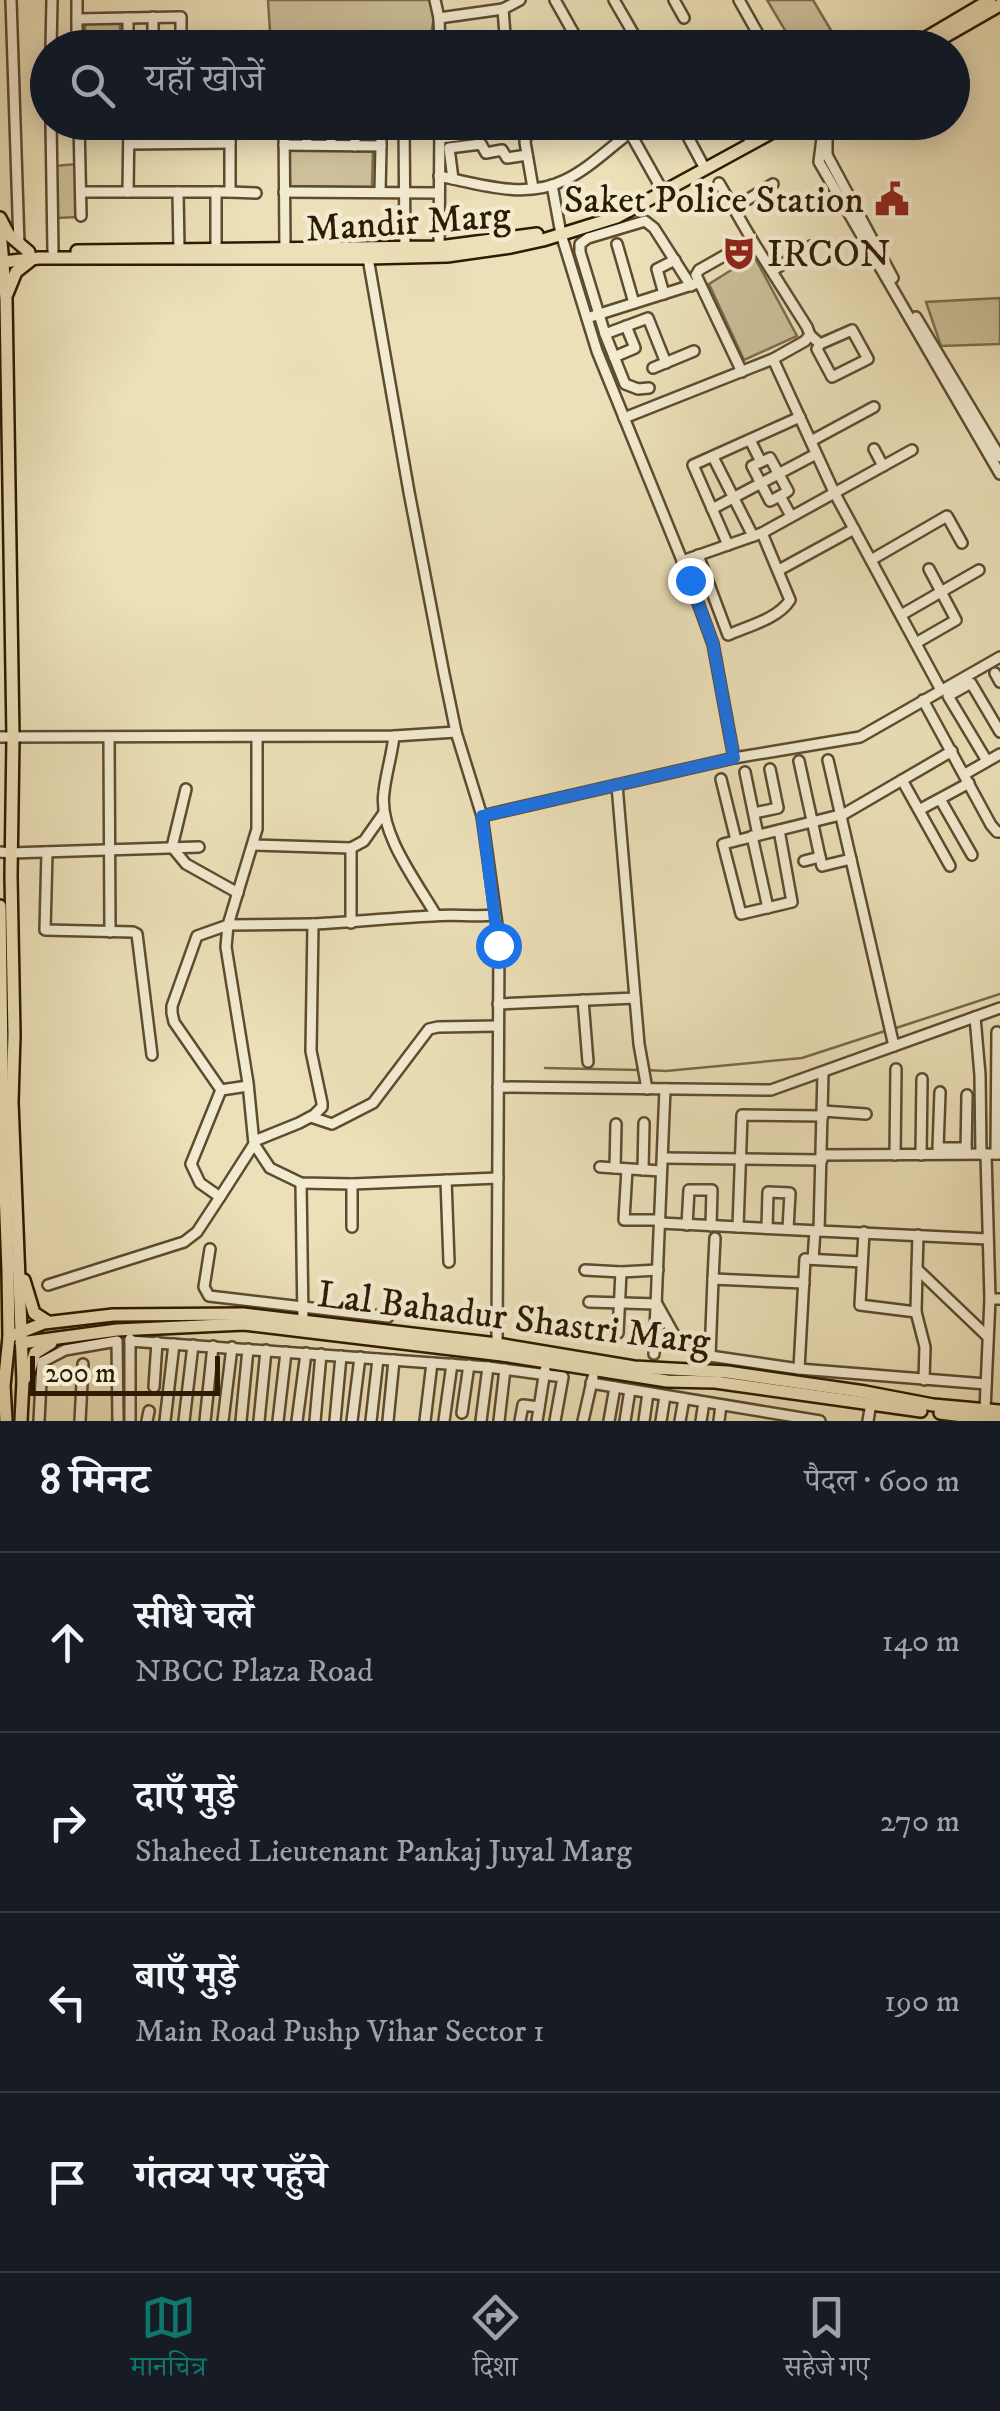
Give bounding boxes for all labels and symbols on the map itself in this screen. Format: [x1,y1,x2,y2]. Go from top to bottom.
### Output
place label: Saket Police Station [564,177,864,225]
public building icon: Saket Police Station [873,180,911,218]
street label: Mandir Marg [304,192,513,254]
place label: IRCON [767,231,891,279]
theatre icon: IRCON [720,234,758,272]
route end [668,558,714,604]
route start [476,923,522,969]
street label: Lal Bahadur Shastri Marg [315,1271,713,1367]
scale bar [30,1351,220,1396]

